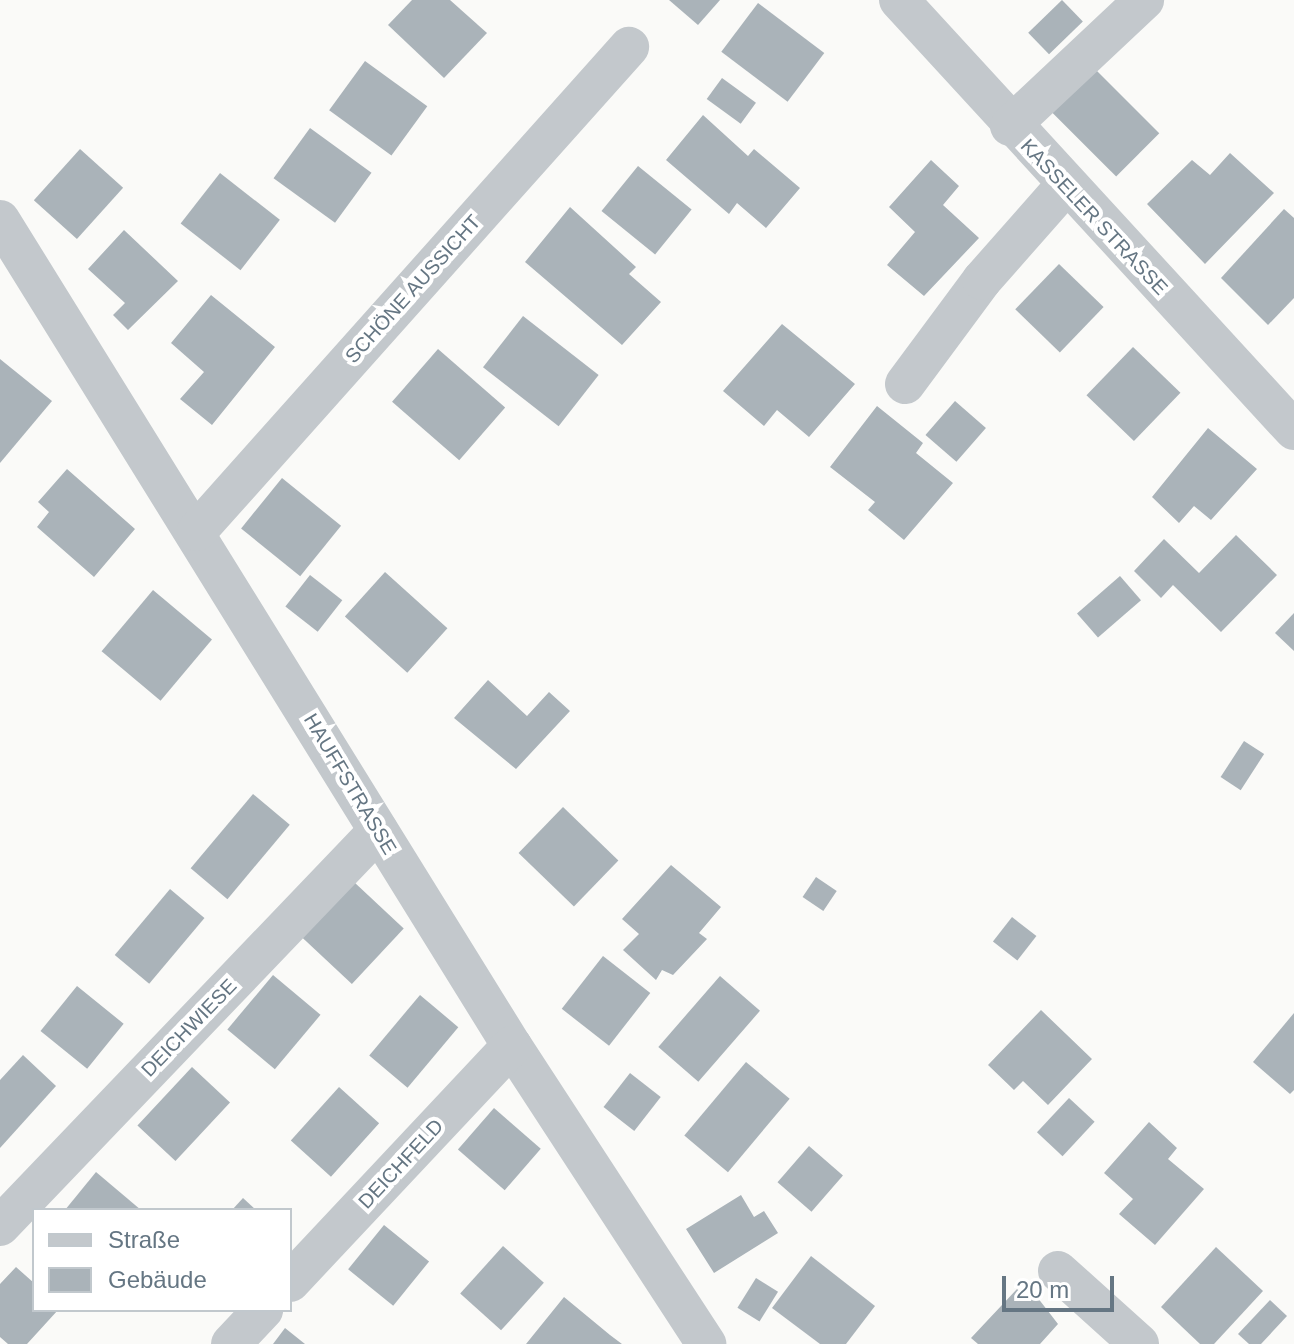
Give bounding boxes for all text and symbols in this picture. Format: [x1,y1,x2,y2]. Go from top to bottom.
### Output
street label: KASSELER STRASSE [1015,134,1173,300]
street label: SCHÖNE AUSSICHT [340,210,486,368]
street label: HAUFFSTRASSE [299,709,401,859]
street label: DEICHWIESE [136,974,242,1082]
street label: DEICHFELD [354,1114,448,1214]
legend [32,1208,292,1312]
text: Straße [108,1226,180,1253]
scale bar [1006,1260,1118,1310]
text: Gebäude [108,1266,207,1293]
text: 20 m [1016,1276,1069,1303]

